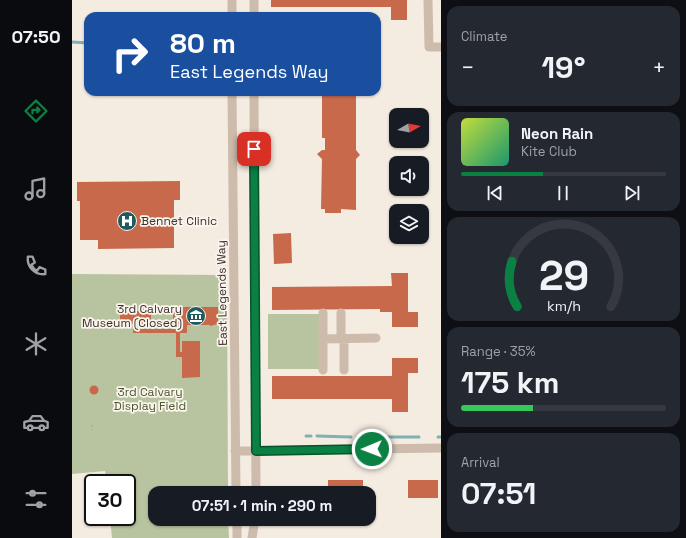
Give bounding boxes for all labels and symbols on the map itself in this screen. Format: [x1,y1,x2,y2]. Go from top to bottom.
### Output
north arrow [389,108,429,148]
pin [237,132,271,166]
hospital icon: Bennet Clinic [116,210,138,232]
place label: Bennet Clinic [141,213,217,229]
street label: East Legends Way [213,240,231,346]
place label: 3rd Calvary Museum (Closed) [82,301,182,331]
museum icon: 3rd Calvary Museum (Closed) [185,305,207,327]
park label: 3rd Calvary Display Field [114,384,186,414]
position arrow [351,428,393,470]
speed limit sign: 30 [84,474,136,526]

